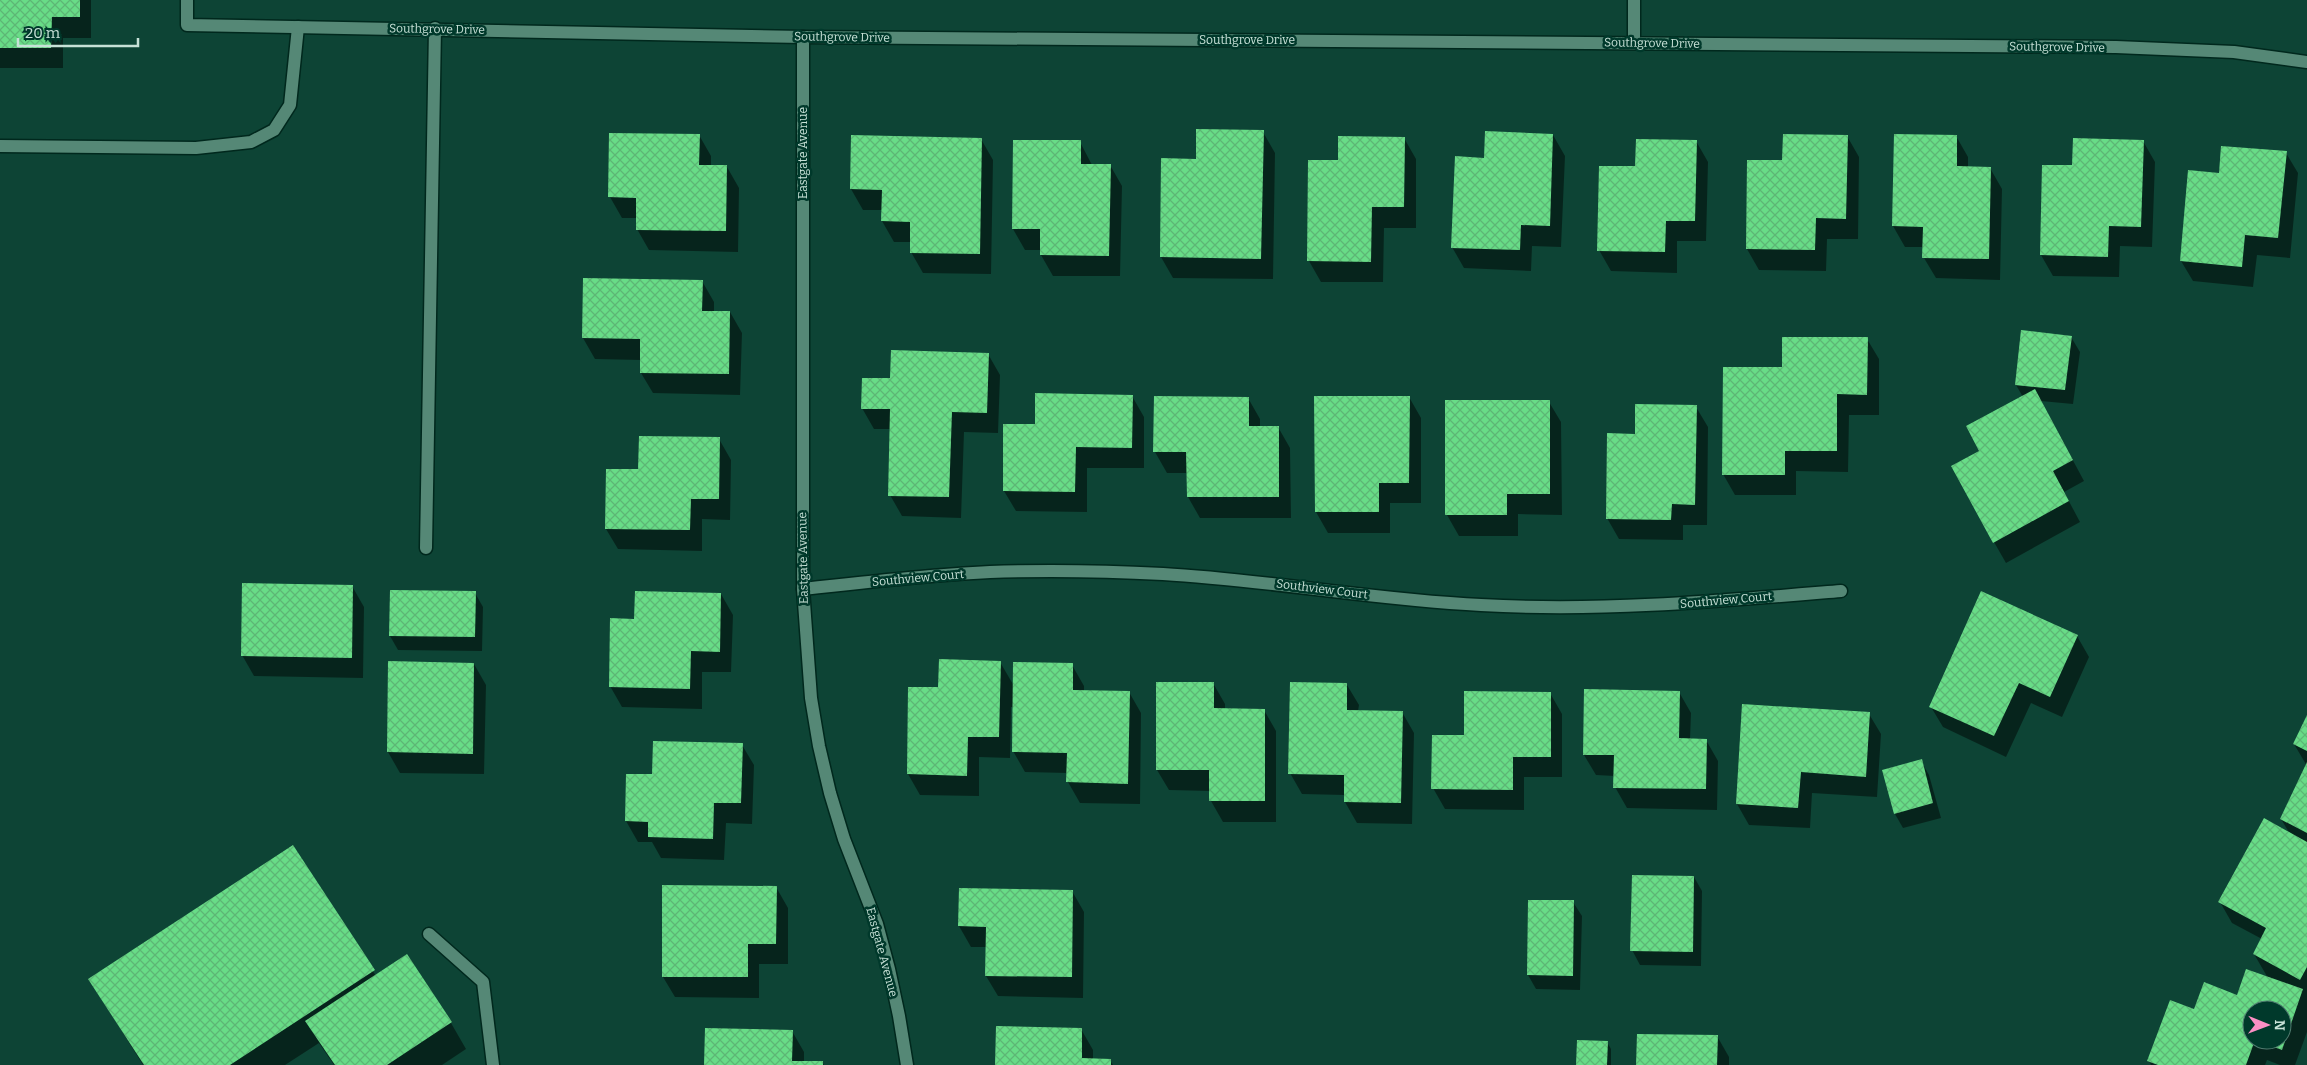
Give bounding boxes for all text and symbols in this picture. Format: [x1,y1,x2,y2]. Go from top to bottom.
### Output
scale bar [18,15,138,47]
street label: Southgrove Drive [389,21,485,37]
text: 20 m [25,24,61,42]
street label: Southgrove Drive [794,29,890,45]
street label: Southgrove Drive [1199,33,1295,47]
street label: Southgrove Drive [1604,35,1700,51]
street label: Southgrove Drive [2009,39,2105,55]
street label: Eastgate Avenue [796,107,810,199]
street label: Eastgate Avenue [795,512,811,604]
street label: Southview Court [871,567,965,589]
street label: Southview Court [1275,576,1369,602]
street label: Southview Court [1679,589,1773,611]
street label: Eastgate Avenue [863,906,901,998]
north arrow [2242,1000,2292,1050]
text: N [2271,1020,2288,1031]

